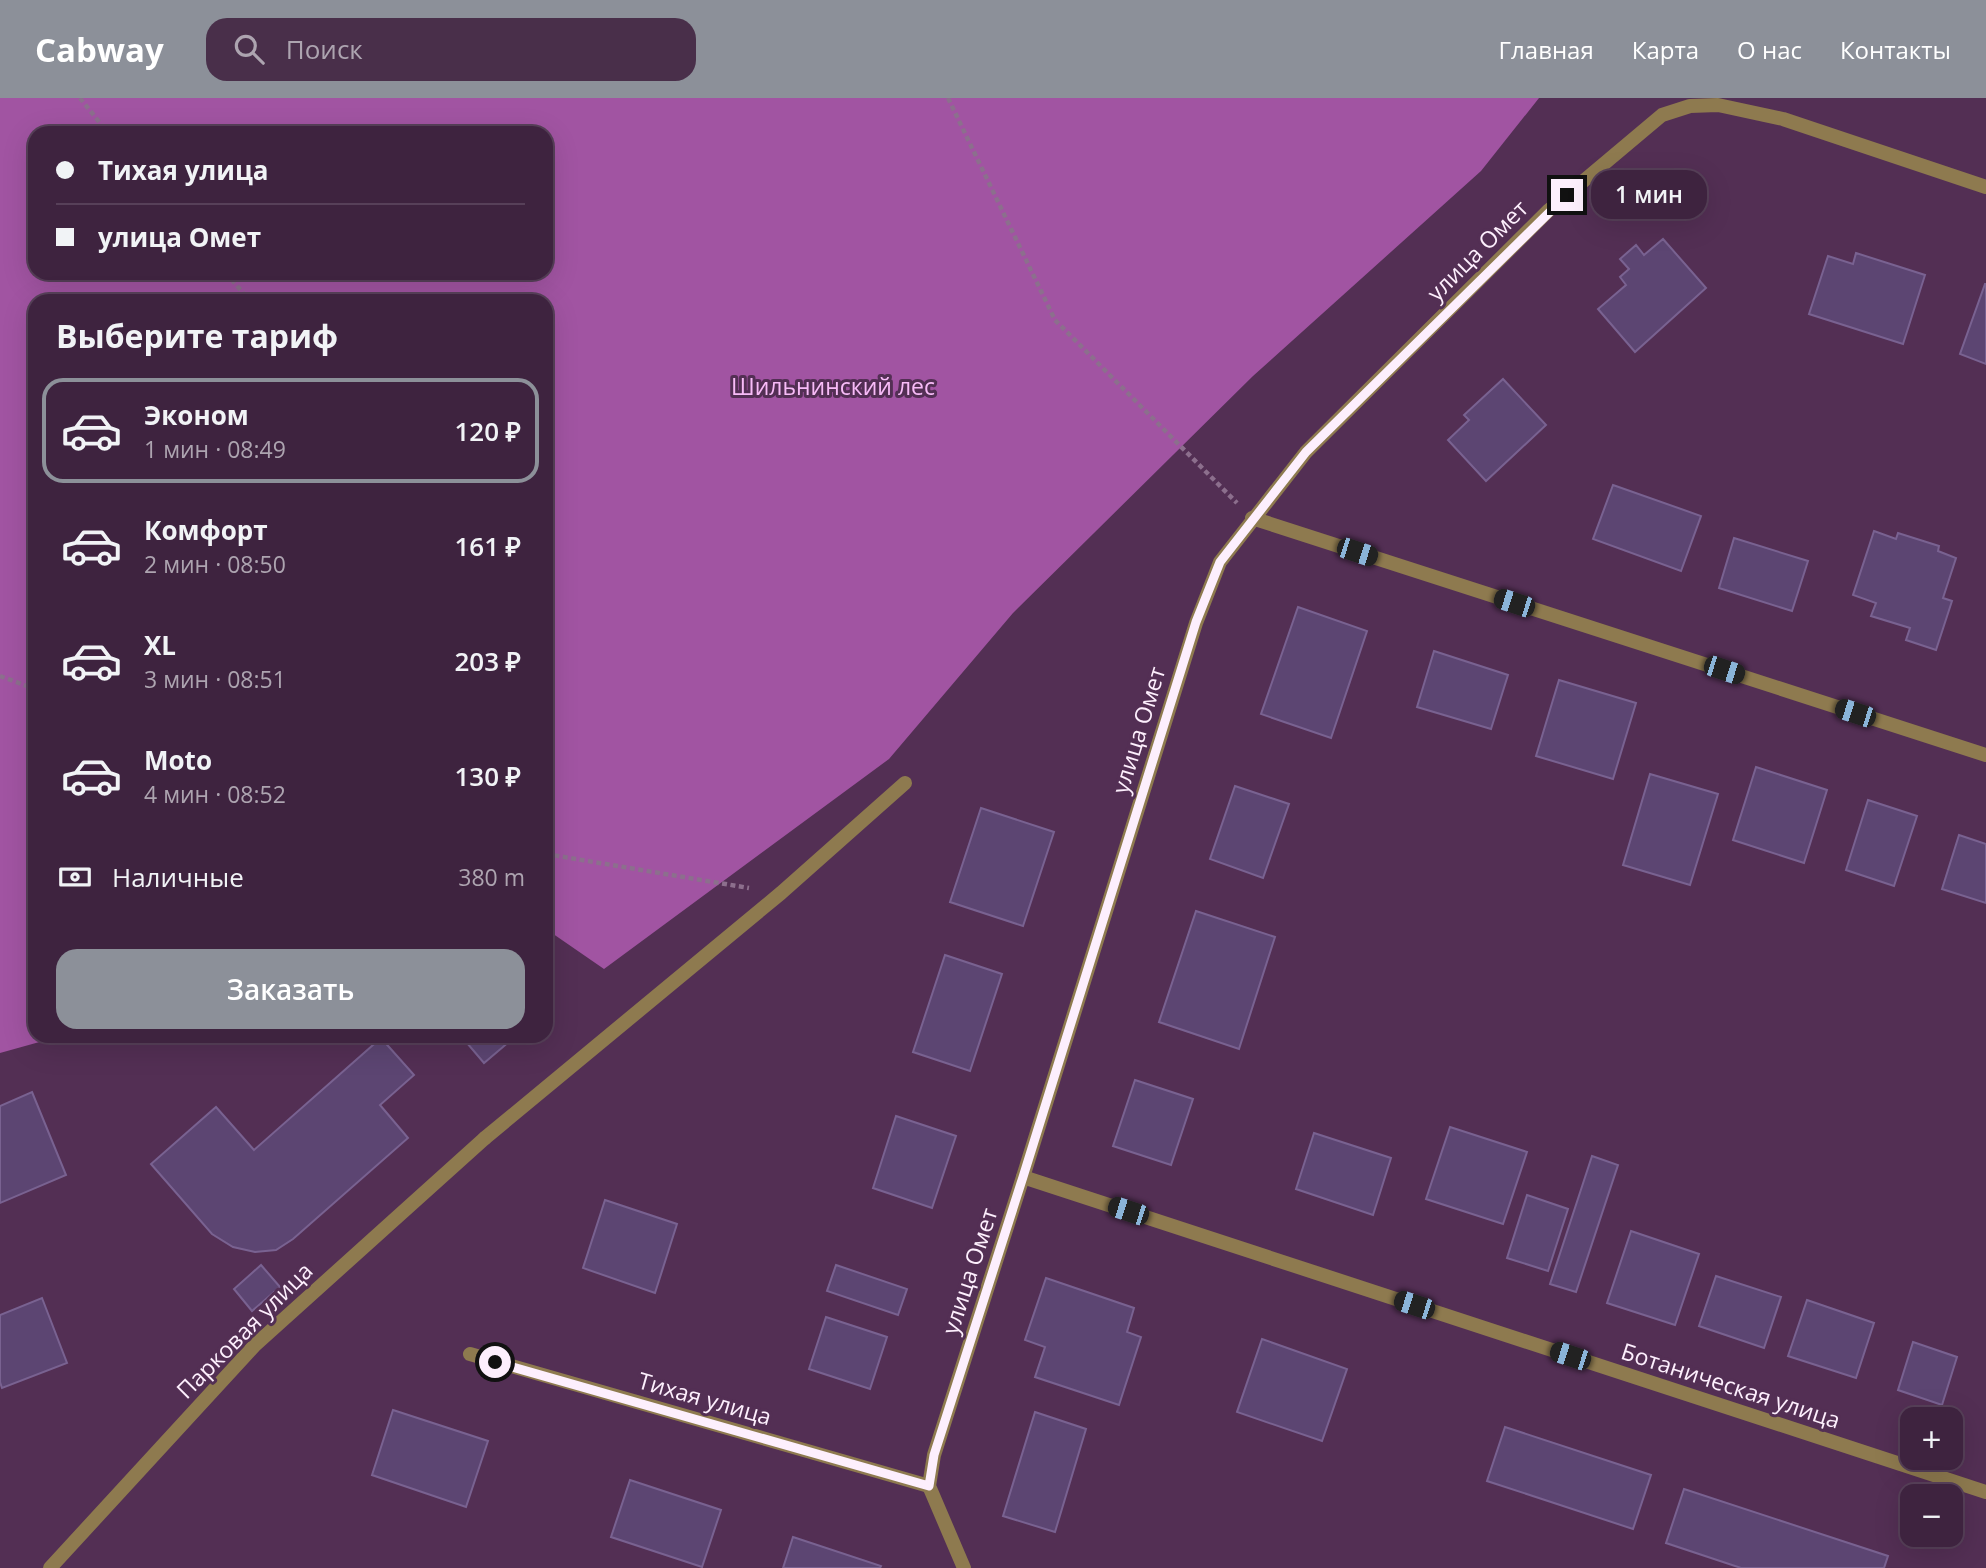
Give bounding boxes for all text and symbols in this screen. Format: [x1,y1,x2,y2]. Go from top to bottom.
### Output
search box [206,18,696,81]
text: Cabway [35,27,164,72]
icon: search [230,30,268,68]
text: Поиск [286,31,363,67]
text: Главная [1499,33,1594,66]
text: Карта [1632,33,1699,66]
text: О нас [1737,33,1802,66]
text: Контакты [1840,33,1951,66]
text: Тихая улица [98,152,269,188]
callout: 1 мин [1592,170,1707,220]
text: 1 мин [1615,178,1683,210]
route end [1551,179,1583,211]
street label: улица Омет [1419,192,1535,308]
text: улица Омет [98,219,261,255]
text: Выберите тариф [56,314,338,357]
park label: Шильнинский лес [731,370,935,402]
text: Эконом [144,397,249,433]
icon: car [60,399,123,462]
text: 120 ₽ [455,413,521,449]
text: 1 мин · 08:49 [144,433,286,465]
text: Комфорт [144,512,268,548]
icon: car [60,514,123,577]
text: 161 ₽ [455,528,521,564]
car [1334,536,1381,568]
text: 2 мин · 08:50 [144,548,286,580]
car [1491,587,1538,619]
text: XL [144,627,176,663]
icon: car [60,629,123,692]
text: 203 ₽ [455,643,521,679]
car [1701,654,1748,686]
text: 3 мин · 08:51 [144,663,286,695]
street label: улица Омет [1104,663,1172,797]
car [1832,697,1879,729]
text: Moto [144,742,212,778]
icon: car [60,744,123,807]
text: 130 ₽ [455,758,521,794]
text: 4 мин · 08:52 [144,778,286,810]
icon: cash [56,858,94,896]
text: Наличные [112,859,244,895]
text: 380 m [458,861,525,893]
button: Заказать [56,949,525,1029]
car [1105,1195,1152,1227]
street label: улица Омет [934,1204,1005,1338]
street label: Парковая улица [169,1255,319,1405]
car [1391,1289,1438,1321]
street label: Ботаническая улица [1617,1334,1845,1436]
car [1547,1340,1594,1372]
route start [479,1346,511,1378]
street label: Тихая улица [635,1364,775,1432]
map controls [1900,1407,1963,1547]
button: + [1900,1407,1963,1470]
button: − [1900,1484,1963,1547]

